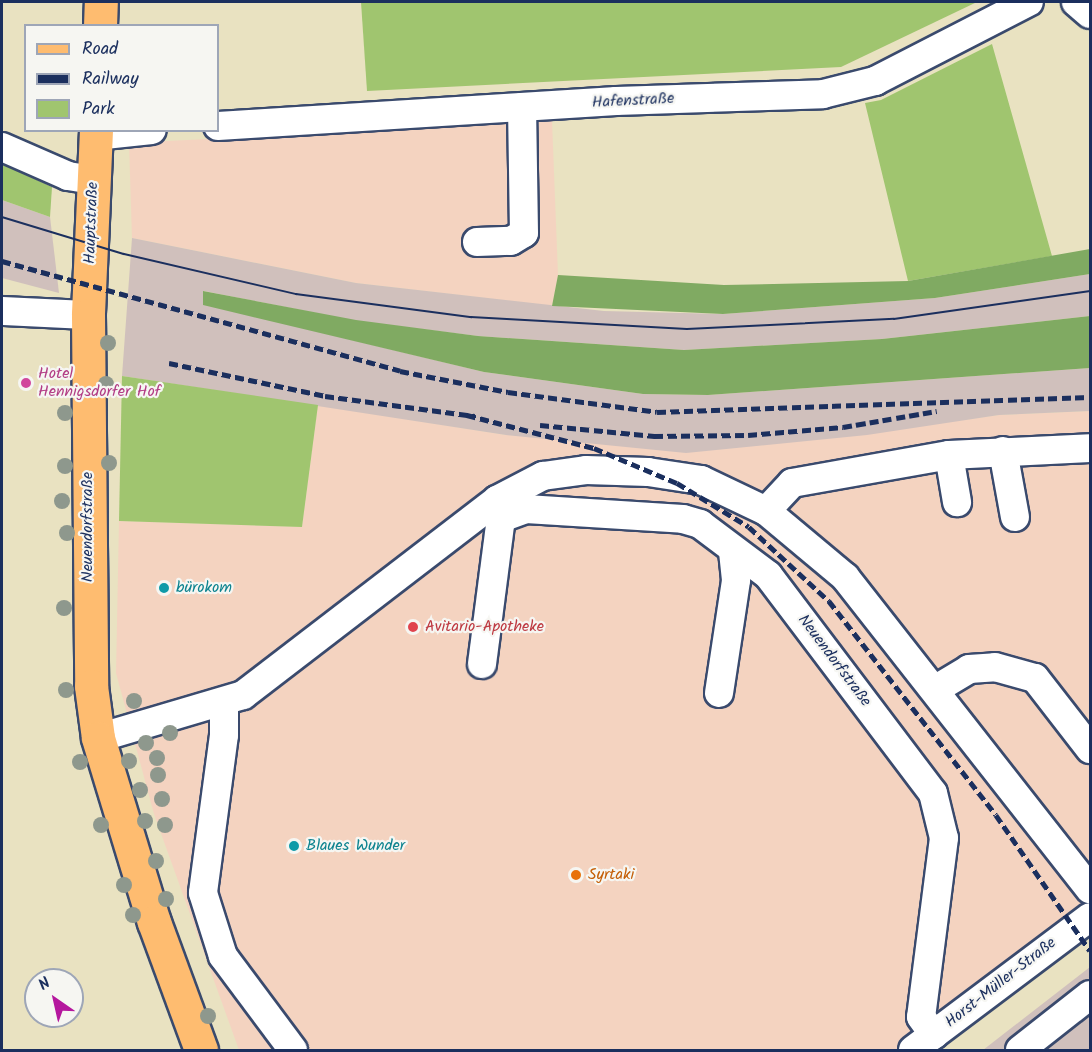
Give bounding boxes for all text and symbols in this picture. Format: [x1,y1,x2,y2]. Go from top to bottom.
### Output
legend [24,24,219,132]
text: Road [82,35,118,64]
text: Railway [82,65,139,94]
street label: Hafenstraße [591,89,675,113]
text: Park [82,95,115,124]
street label: Hauptstraße [81,182,103,264]
place label: Hotel Hennigsdorfer Hof [38,364,161,402]
marker: Hotel Hennigsdorfer Hof [19,376,33,390]
street label: Neuendorfstraße [78,472,98,582]
place label: bürokom [176,578,232,598]
marker: bürokom [157,581,171,595]
street label: Neuendorfstraße [793,611,875,711]
place label: Avitario-Apotheke [425,617,544,637]
marker: Avitario-Apotheke [406,620,420,634]
place label: Blaues Wunder [306,836,405,856]
marker: Blaues Wunder [287,839,301,853]
place label: Syrtaki [588,865,634,885]
marker: Syrtaki [569,868,583,882]
street label: Horst-Müller-Straße [942,934,1060,1032]
north arrow [24,968,84,1028]
text: N [34,971,56,998]

